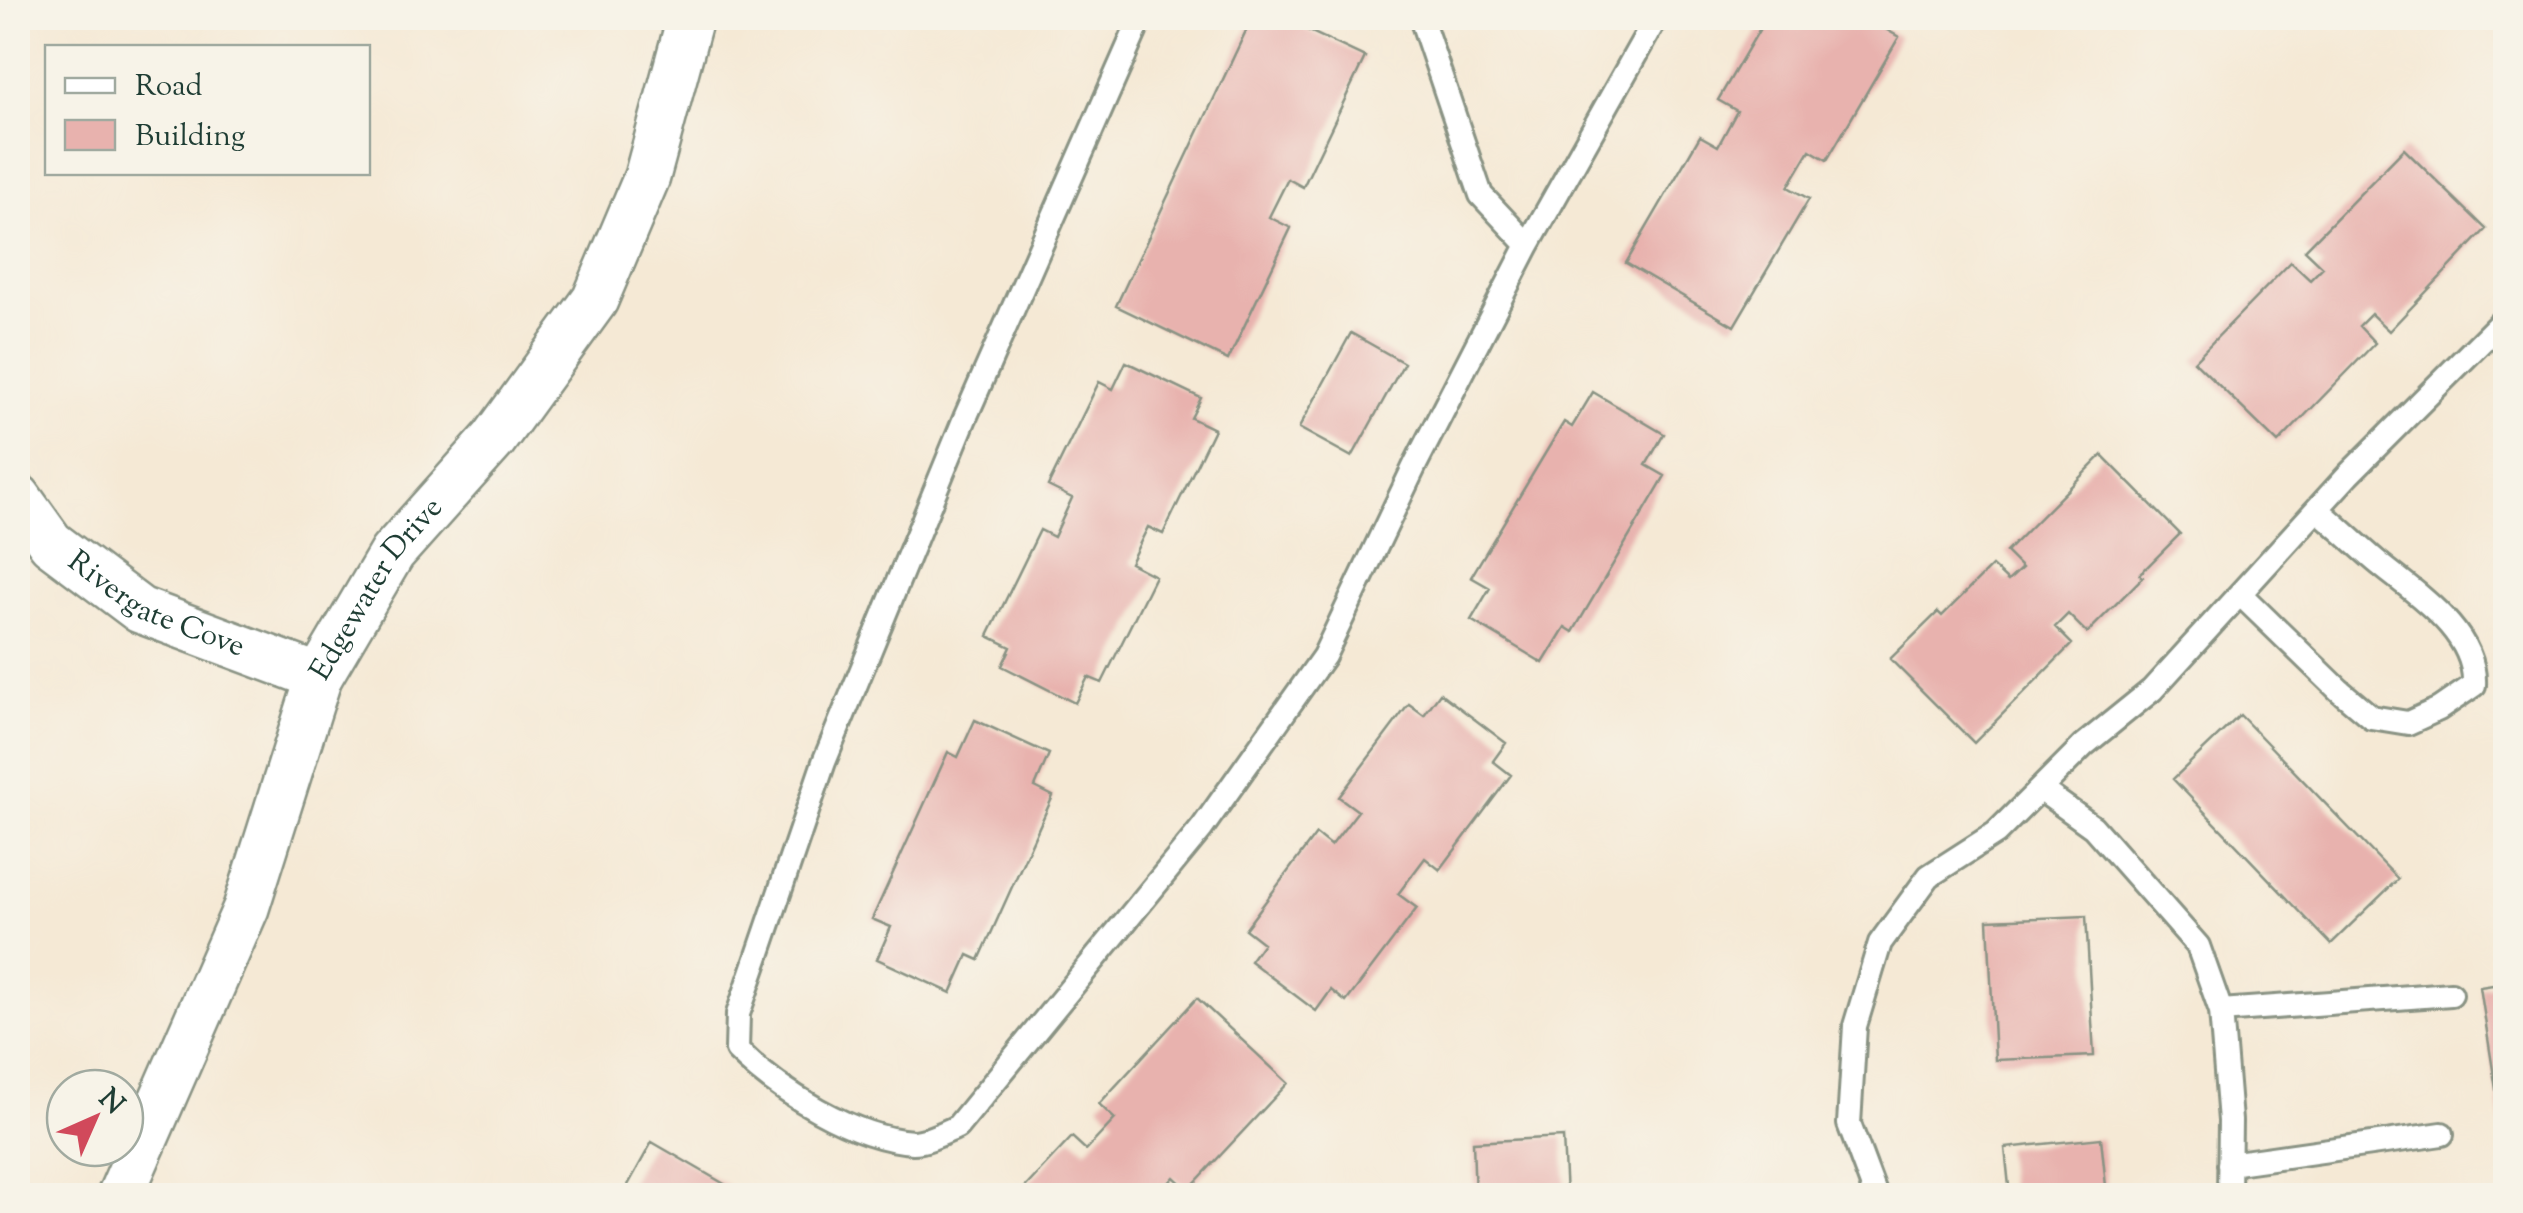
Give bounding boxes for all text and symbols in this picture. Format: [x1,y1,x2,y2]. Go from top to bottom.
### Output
legend [45,45,370,175]
text: Road [135,66,202,109]
text: Building [135,116,245,159]
street label: Edgewater Drive [300,488,453,689]
street label: Rivergate Cove [58,541,251,669]
north arrow [45,1068,145,1168]
text: N [89,1080,133,1124]

